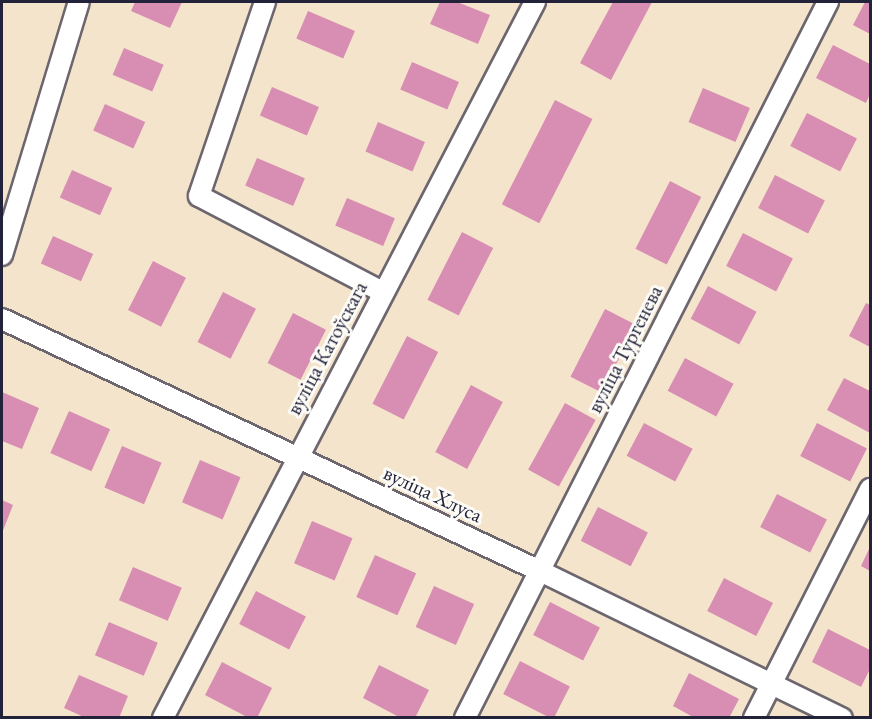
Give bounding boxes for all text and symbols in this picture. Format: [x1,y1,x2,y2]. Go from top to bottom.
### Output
street label: вуліца Катоўскага [281,277,373,419]
street label: вуліца Тургенева [582,281,668,417]
street label: вуліца Хлуса [380,460,486,528]

